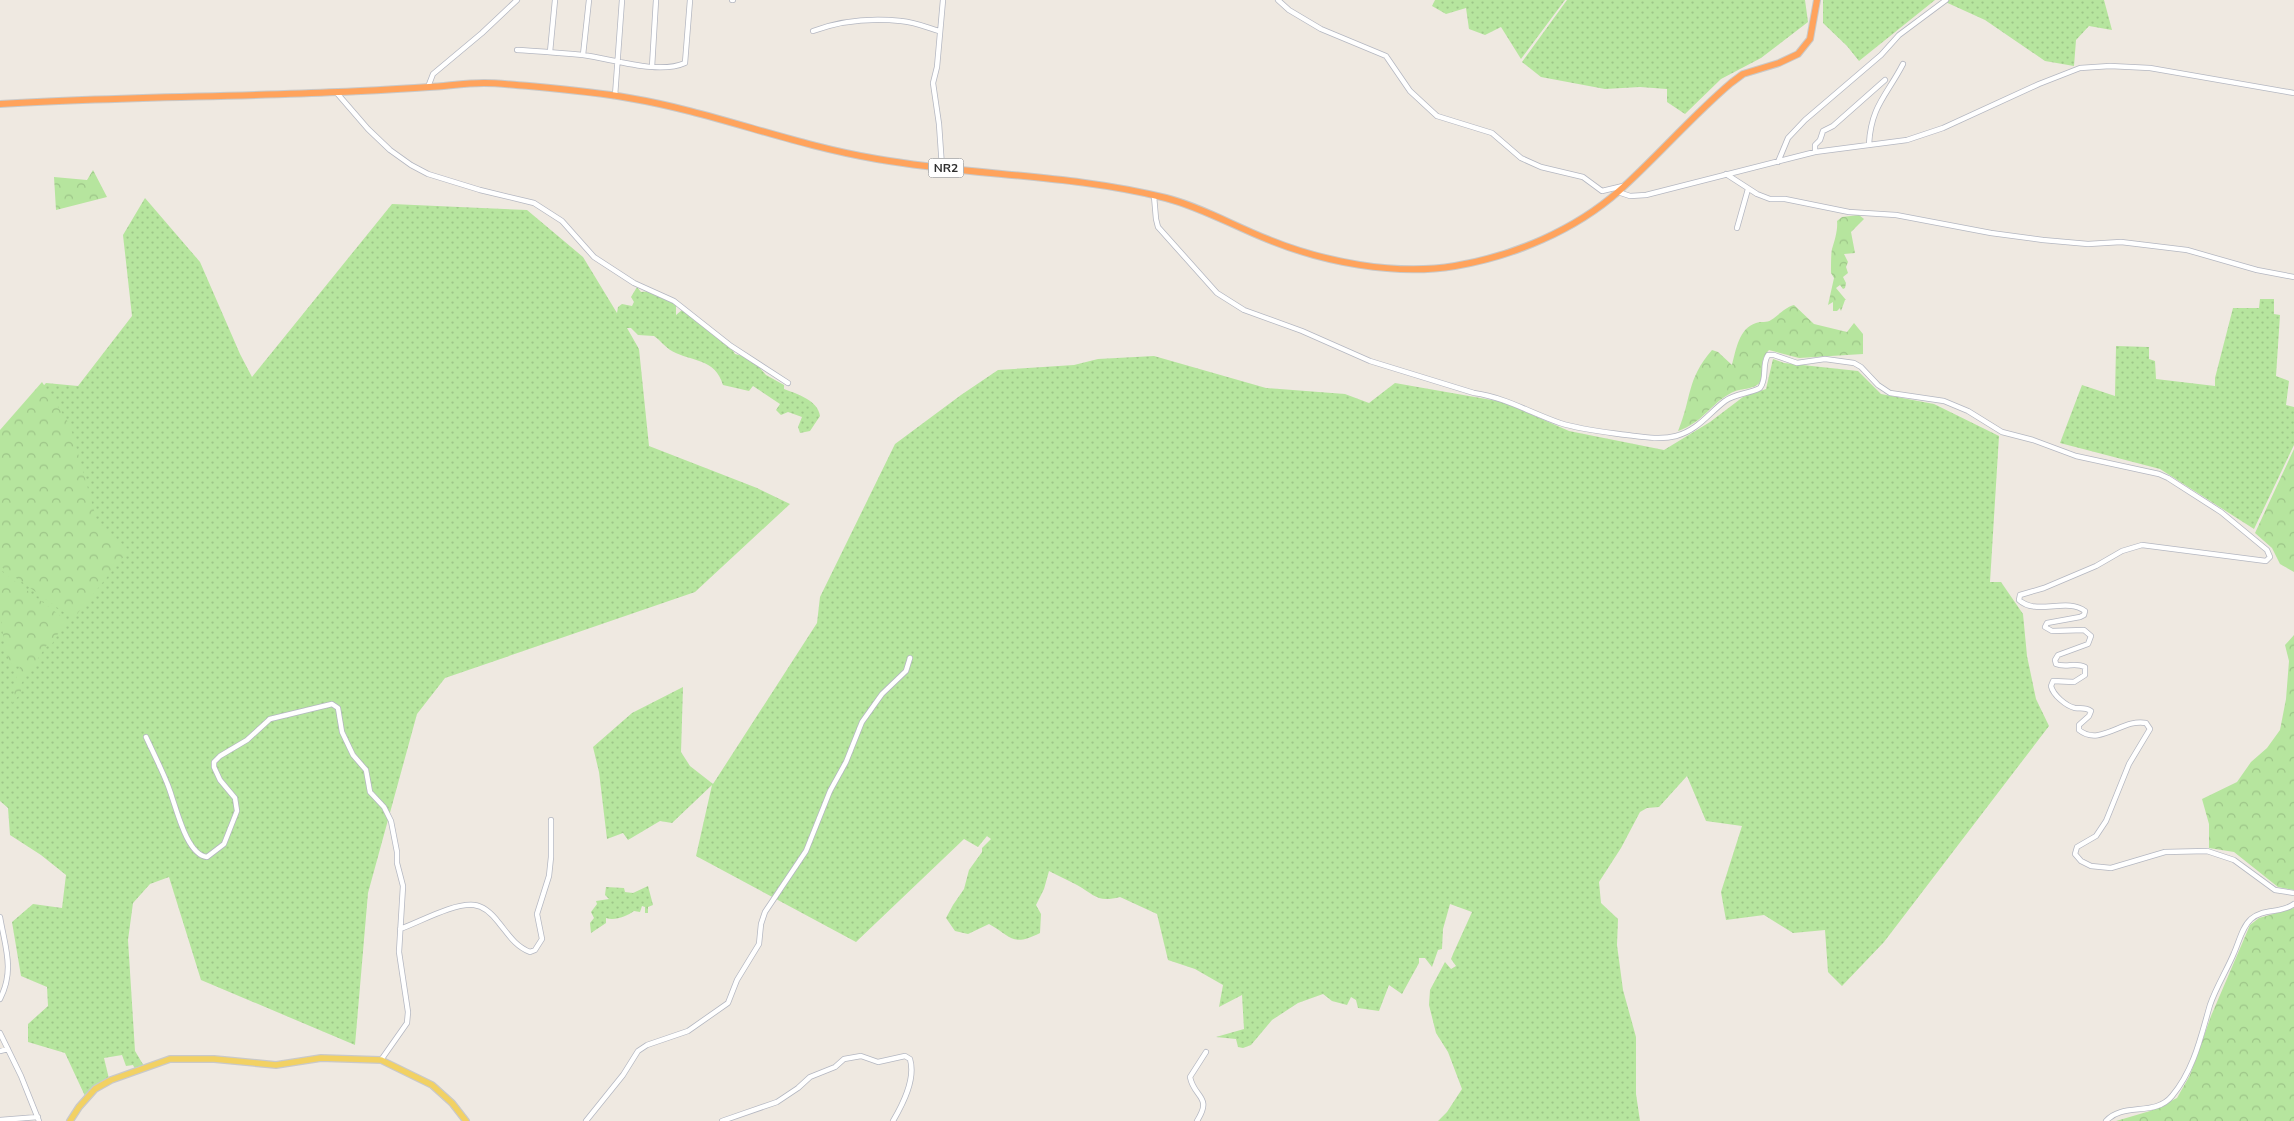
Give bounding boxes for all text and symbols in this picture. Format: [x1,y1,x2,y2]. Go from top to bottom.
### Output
road number: NR2 [928,158,964,178]

